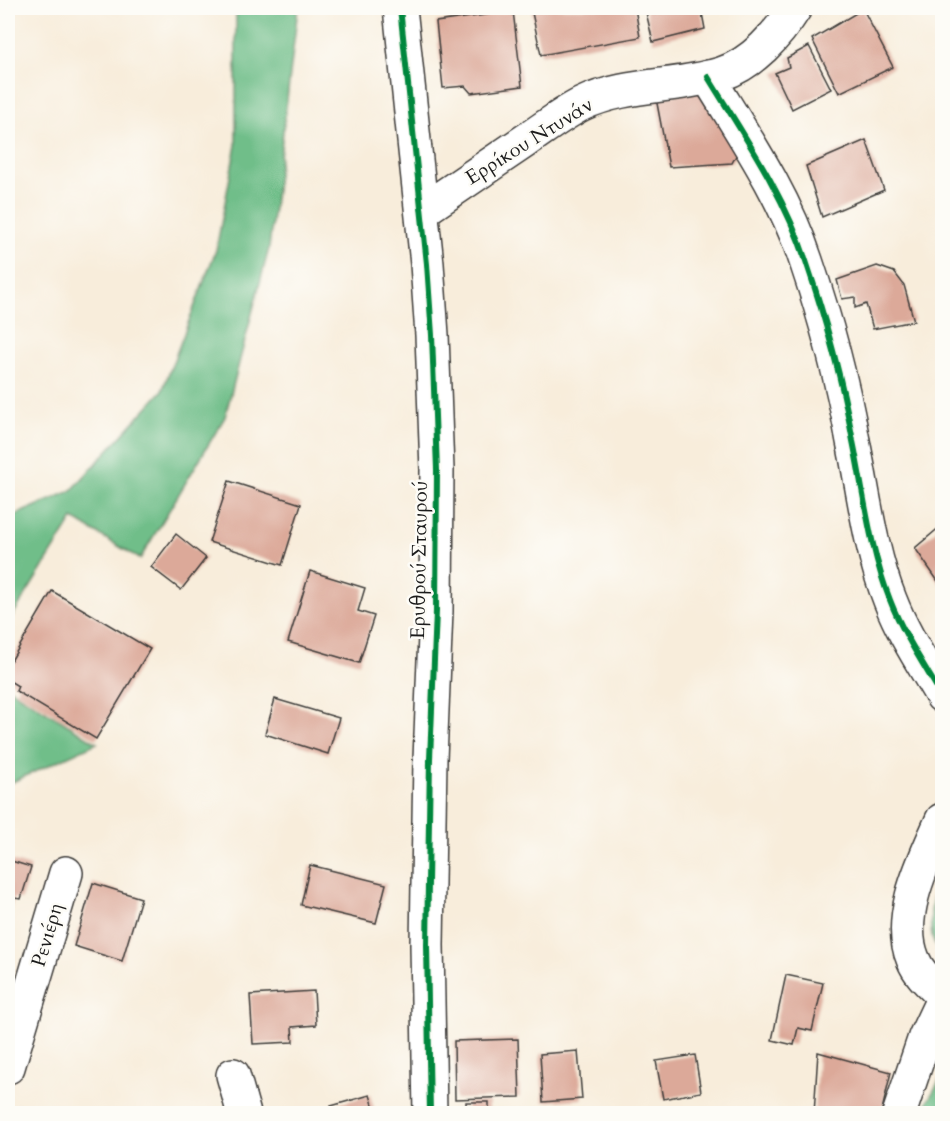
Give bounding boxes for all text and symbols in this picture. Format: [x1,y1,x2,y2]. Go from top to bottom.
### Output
street label: Ερρίκου Ντυνάν [460,91,598,191]
street label: Ερυθρού Σταυρού [404,481,434,639]
street label: Ρενιέρη [25,900,69,970]

